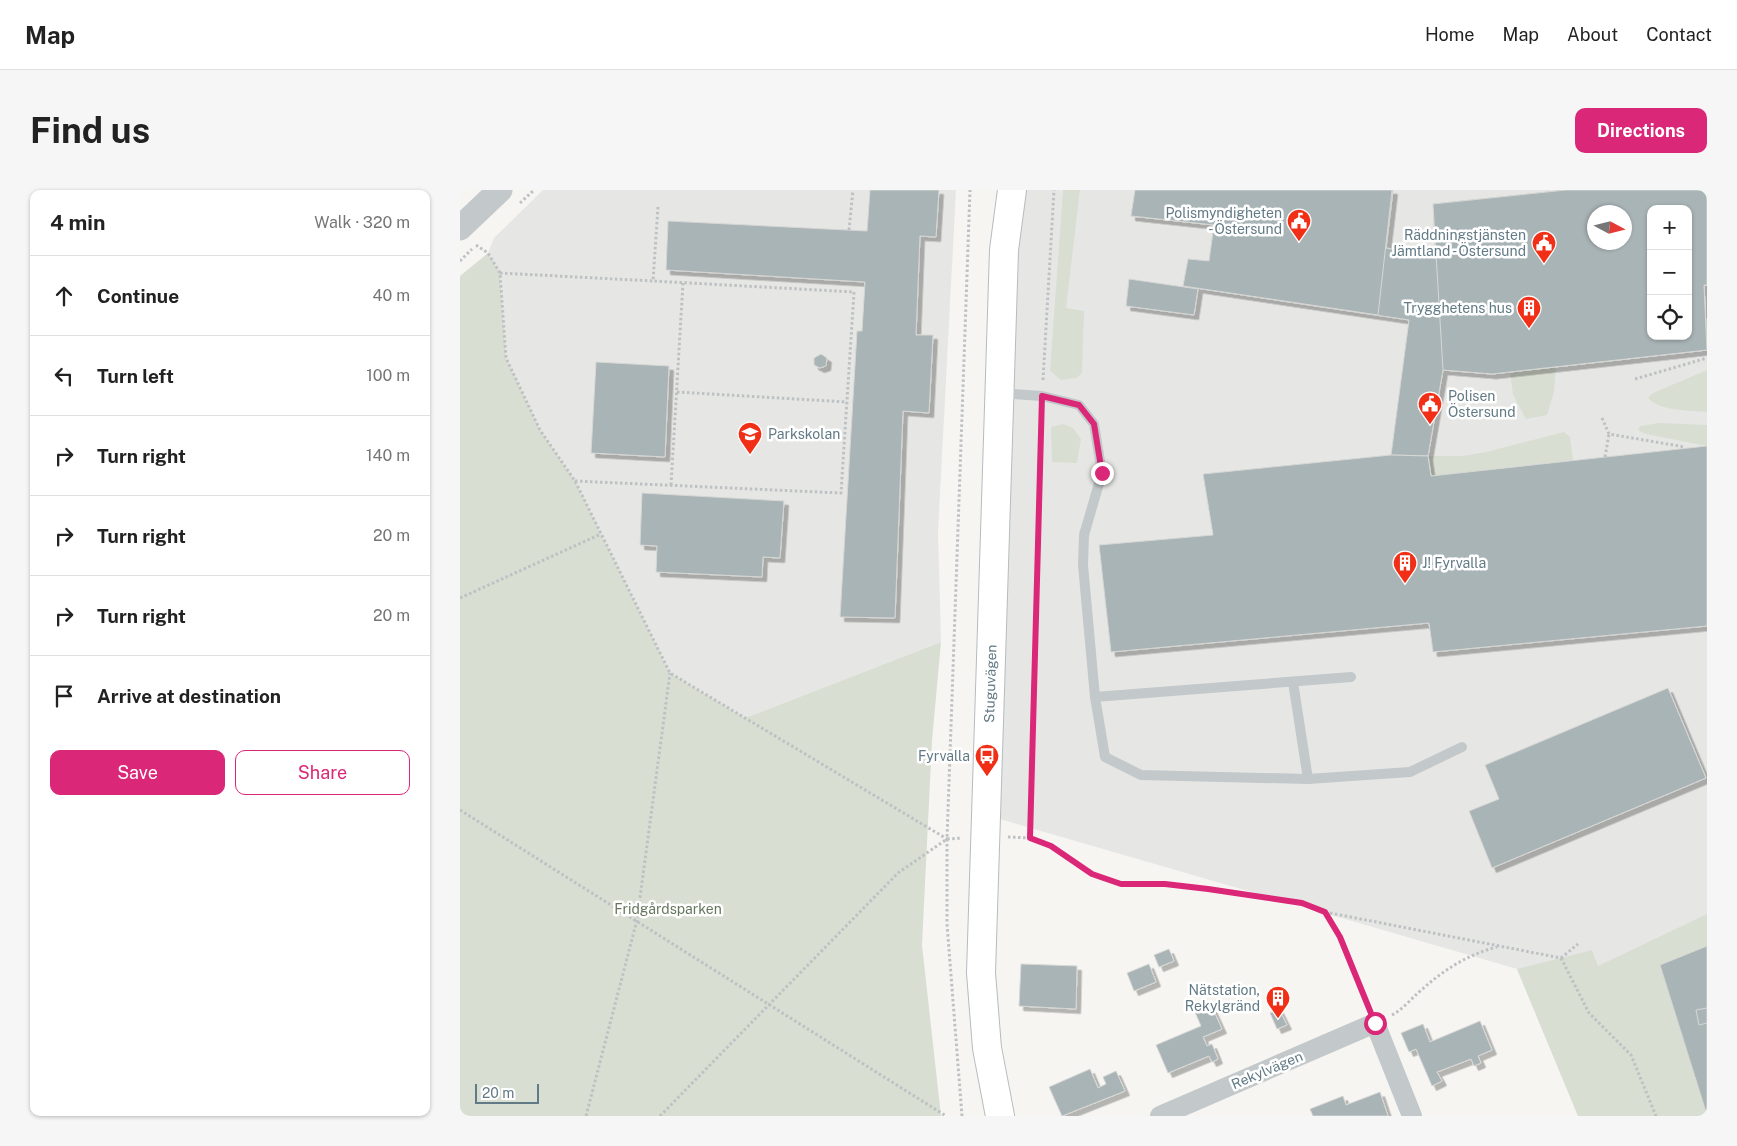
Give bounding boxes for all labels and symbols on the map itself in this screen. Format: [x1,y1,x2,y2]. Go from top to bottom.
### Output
place label: Polismyndigheten - Östersund [1166,205,1282,237]
north arrow [1587,205,1632,250]
public building icon: Polismyndigheten - Östersund [1286,208,1312,242]
place label: Räddningstjänsten Jämtland - Östersund [1392,227,1526,259]
public building icon: Räddningstjänsten Jämtland - Östersund [1531,230,1557,264]
building icon: Trygghetens hus [1516,295,1542,329]
place label: Trygghetens hus [1403,300,1512,316]
place label: Polisen Östersund [1448,388,1515,420]
public building icon: Polisen Östersund [1417,391,1443,425]
school or university icon: Parkskolan [737,421,763,455]
place label: Parkskolan [768,426,840,442]
route end [1091,462,1114,485]
building icon: J! Fyrvalla [1392,550,1418,584]
place label: J! Fyrvalla [1422,555,1486,571]
street label: Stuguvägen [981,644,999,723]
bus stop icon: Fyrvalla [974,743,1000,777]
place label: Fyrvalla [918,748,970,764]
park label: Fridgårdsparken [614,901,722,917]
place label: Nätstation, Rekylgränd [1185,982,1260,1014]
building icon: Nätstation, Rekylgränd [1265,985,1291,1019]
route start [1364,1012,1387,1035]
street label: Rekylvägen [1229,1048,1305,1092]
scale bar [475,1081,539,1104]

